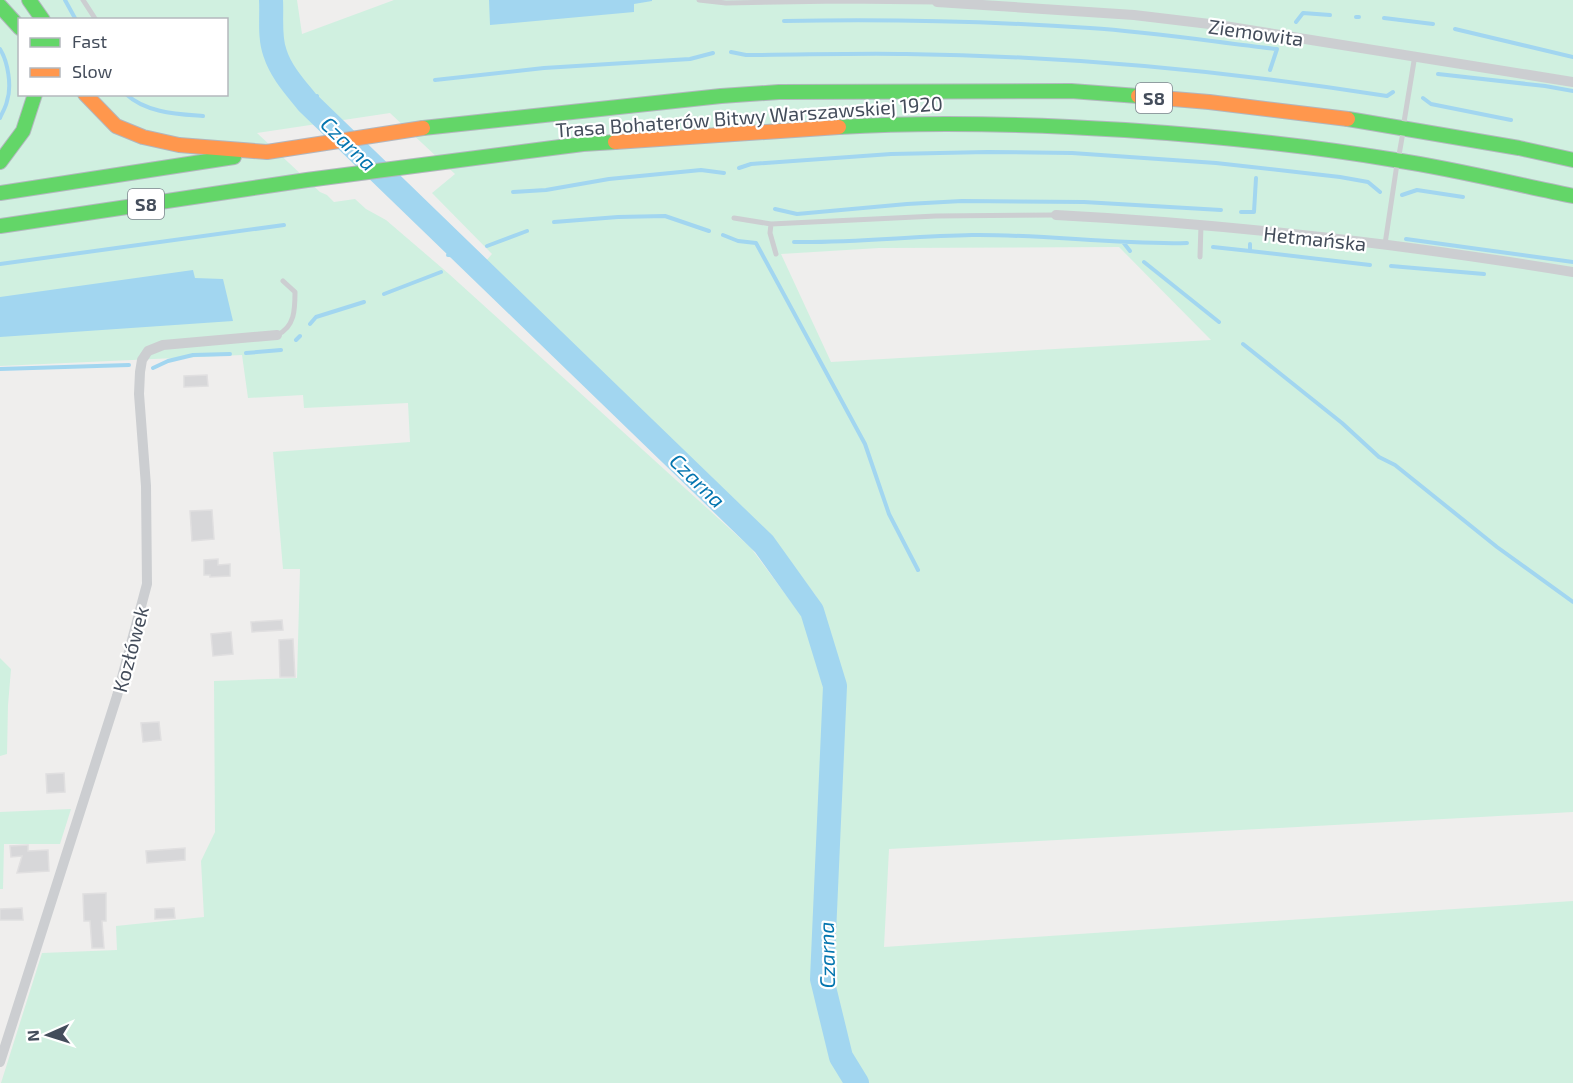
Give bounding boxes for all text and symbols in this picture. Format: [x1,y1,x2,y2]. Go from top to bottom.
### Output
street label: Ziemowita [1207,13,1305,51]
legend [18,18,228,96]
text: Fast [72,30,107,52]
text: Slow [72,60,113,82]
road number: S8 [1136,83,1172,113]
street label: Trasa Bohaterów Bitwy Warszawskiej 1920 [555,90,943,142]
water label: Czarna [316,111,382,175]
road number: S8 [128,189,164,219]
street label: Hetmańska [1262,221,1368,255]
water label: Czarna [665,448,731,512]
street label: Kozłówek [107,603,153,695]
water label: Czarna [813,921,839,989]
north arrow [18,1005,78,1065]
text: N [23,1030,42,1042]

